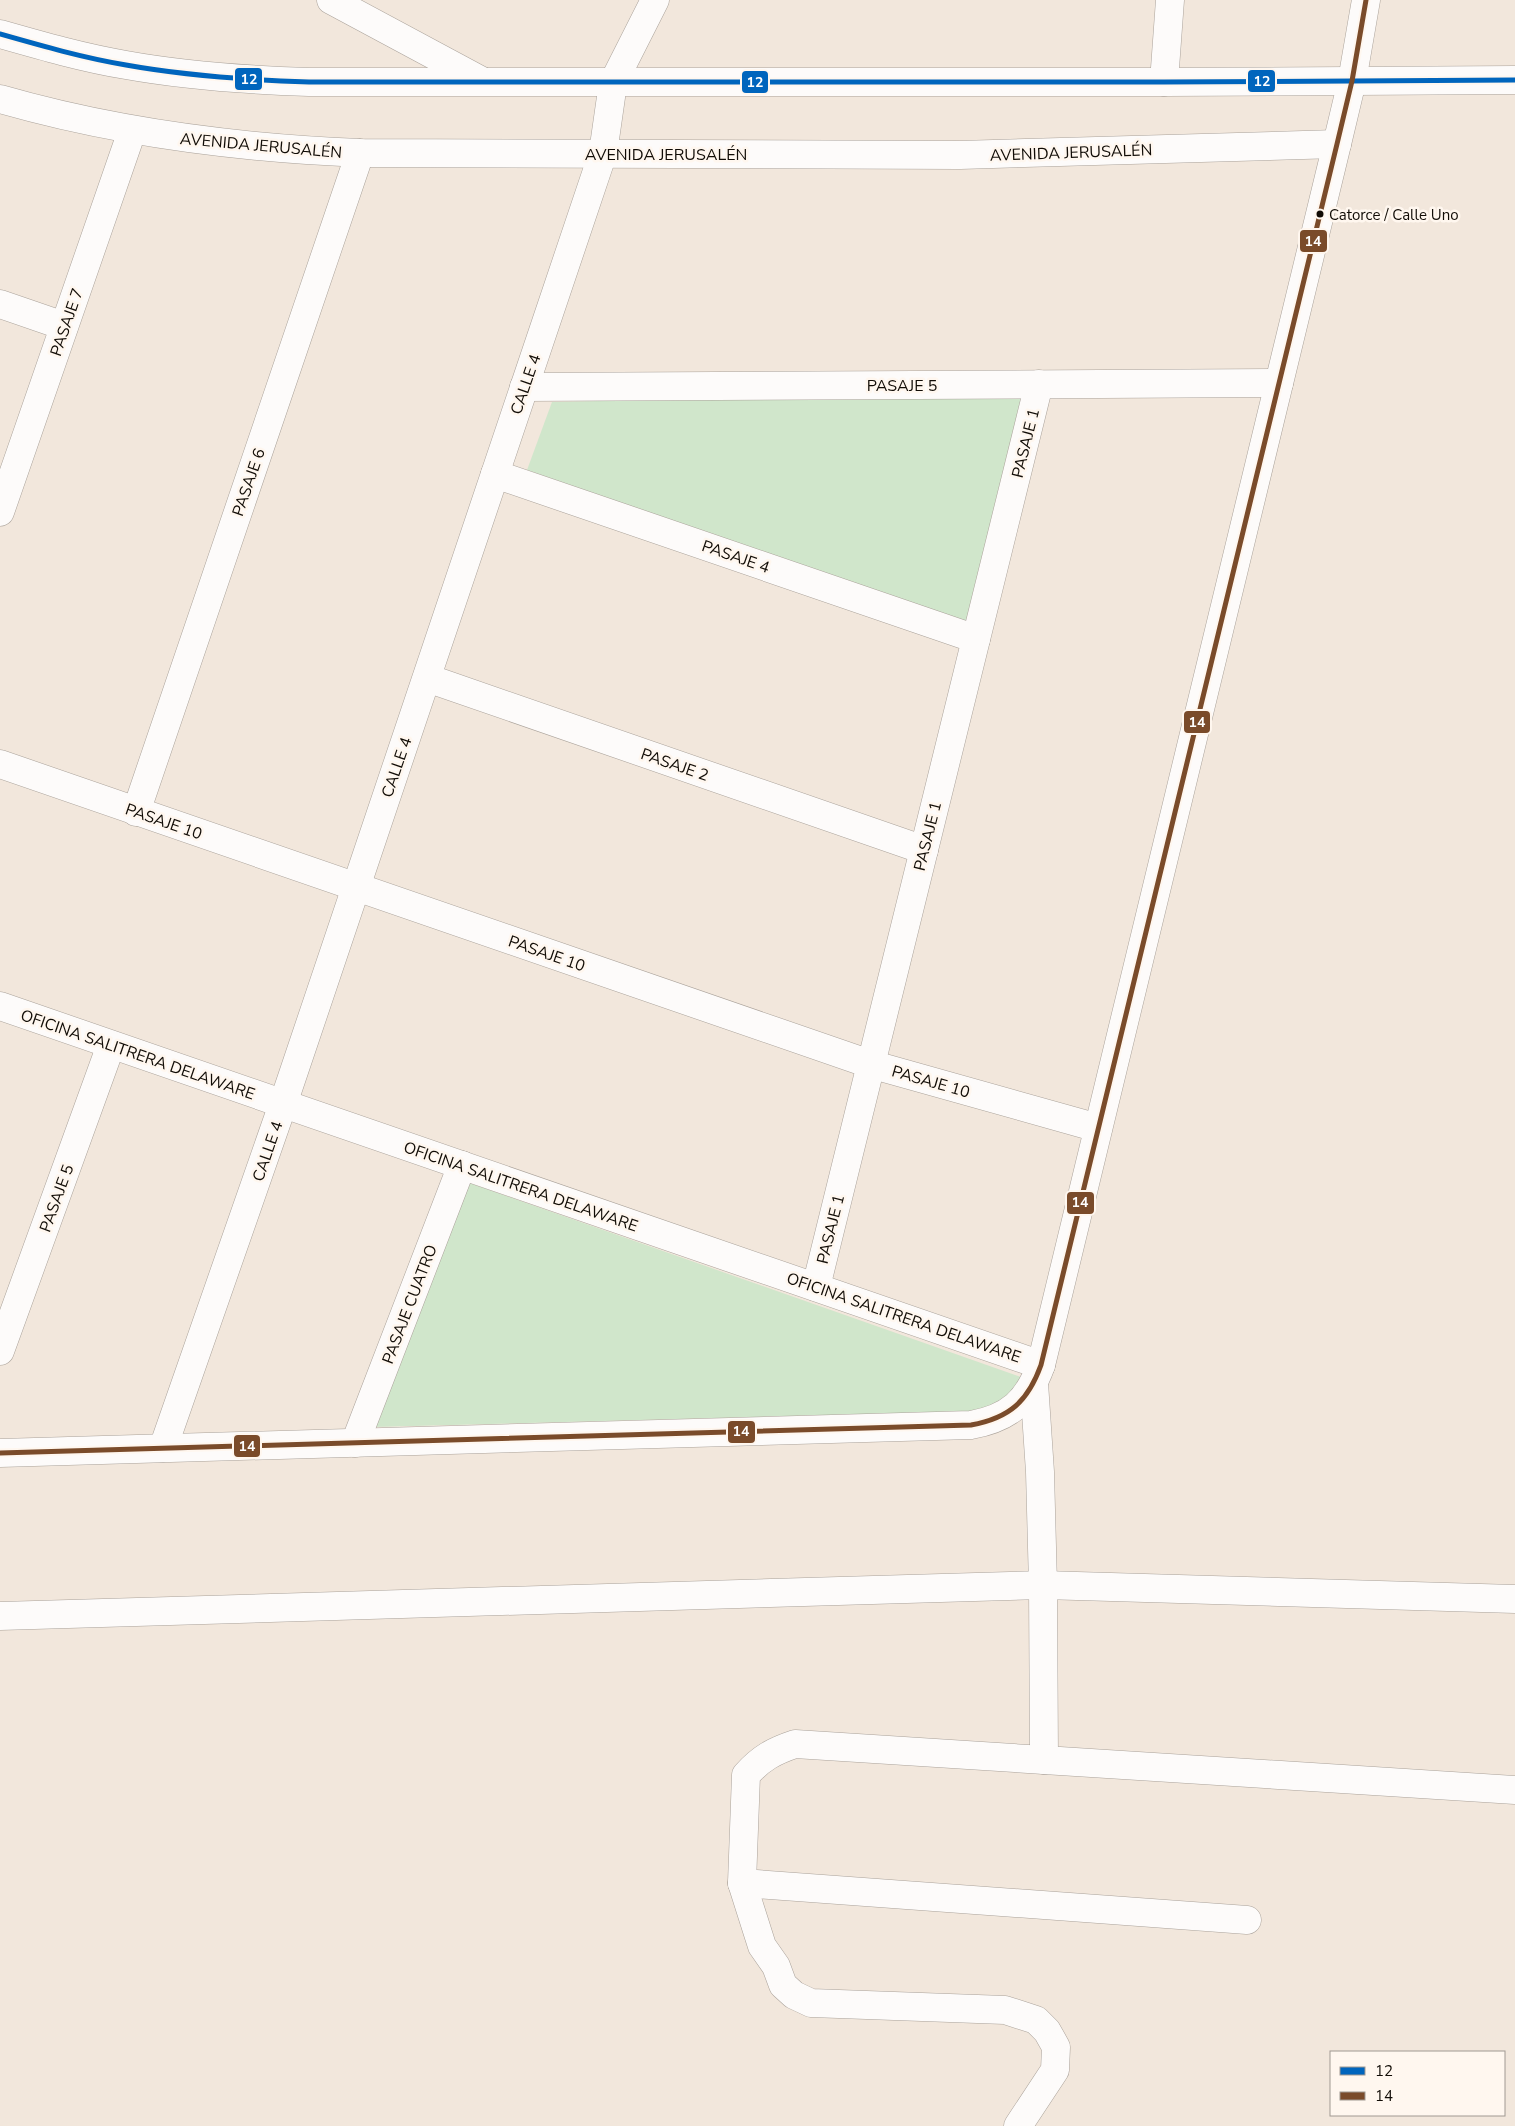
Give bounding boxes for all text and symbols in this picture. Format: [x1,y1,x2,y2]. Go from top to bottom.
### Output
line badge: 12 [234,67,263,91]
line badge: 12 [1247,69,1276,93]
text: 12 [241,70,257,89]
line badge: 12 [741,70,769,94]
text: 12 [1254,72,1270,91]
text: 12 [747,73,763,92]
street label: AVENIDA JERUSALÉN [179,128,343,164]
street label: AVENIDA JERUSALÉN [989,139,1153,167]
street label: AVENIDA JERUSALÉN [585,144,747,166]
place label: Catorce / Calle Uno [1329,205,1459,225]
marker: Catorce / Calle Uno [1315,209,1325,219]
line badge: 14 [1299,229,1328,253]
text: 14 [1305,232,1322,251]
street label: PASAJE 7 [45,285,89,359]
street label: CALLE 4 [505,351,547,417]
street label: PASAJE 5 [867,375,937,397]
street label: PASAJE 1 [1007,406,1045,480]
street label: PASAJE 6 [227,445,271,519]
street label: PASAJE 4 [699,535,773,579]
line badge: 14 [1183,710,1211,734]
text: 14 [1189,713,1206,732]
street label: CALLE 4 [376,734,418,800]
street label: PASAJE 2 [638,743,712,787]
street label: PASAJE 10 [122,798,205,845]
street label: PASAJE 1 [909,799,947,873]
street label: PASAJE 10 [505,930,588,977]
street label: OFICINA SALITRERA DELAWARE [17,1004,258,1105]
street label: PASAJE 10 [889,1060,972,1104]
street label: CALLE 4 [247,1118,289,1184]
street label: OFICINA SALITRERA DELAWARE [400,1136,641,1237]
street label: PASAJE 5 [35,1161,79,1235]
line badge: 14 [1066,1191,1095,1215]
street label: PASAJE 1 [812,1192,850,1266]
text: 14 [1072,1193,1089,1212]
street label: PASAJE CUATRO [377,1241,443,1367]
street label: OFICINA SALITRERA DELAWARE [783,1267,1024,1368]
line badge: 14 [727,1420,756,1444]
text: 14 [733,1422,750,1441]
line badge: 14 [233,1434,261,1458]
text: 14 [239,1437,256,1456]
legend [1330,2051,1505,2116]
text: 12 [1375,2061,1393,2081]
text: 14 [1375,2086,1393,2106]

